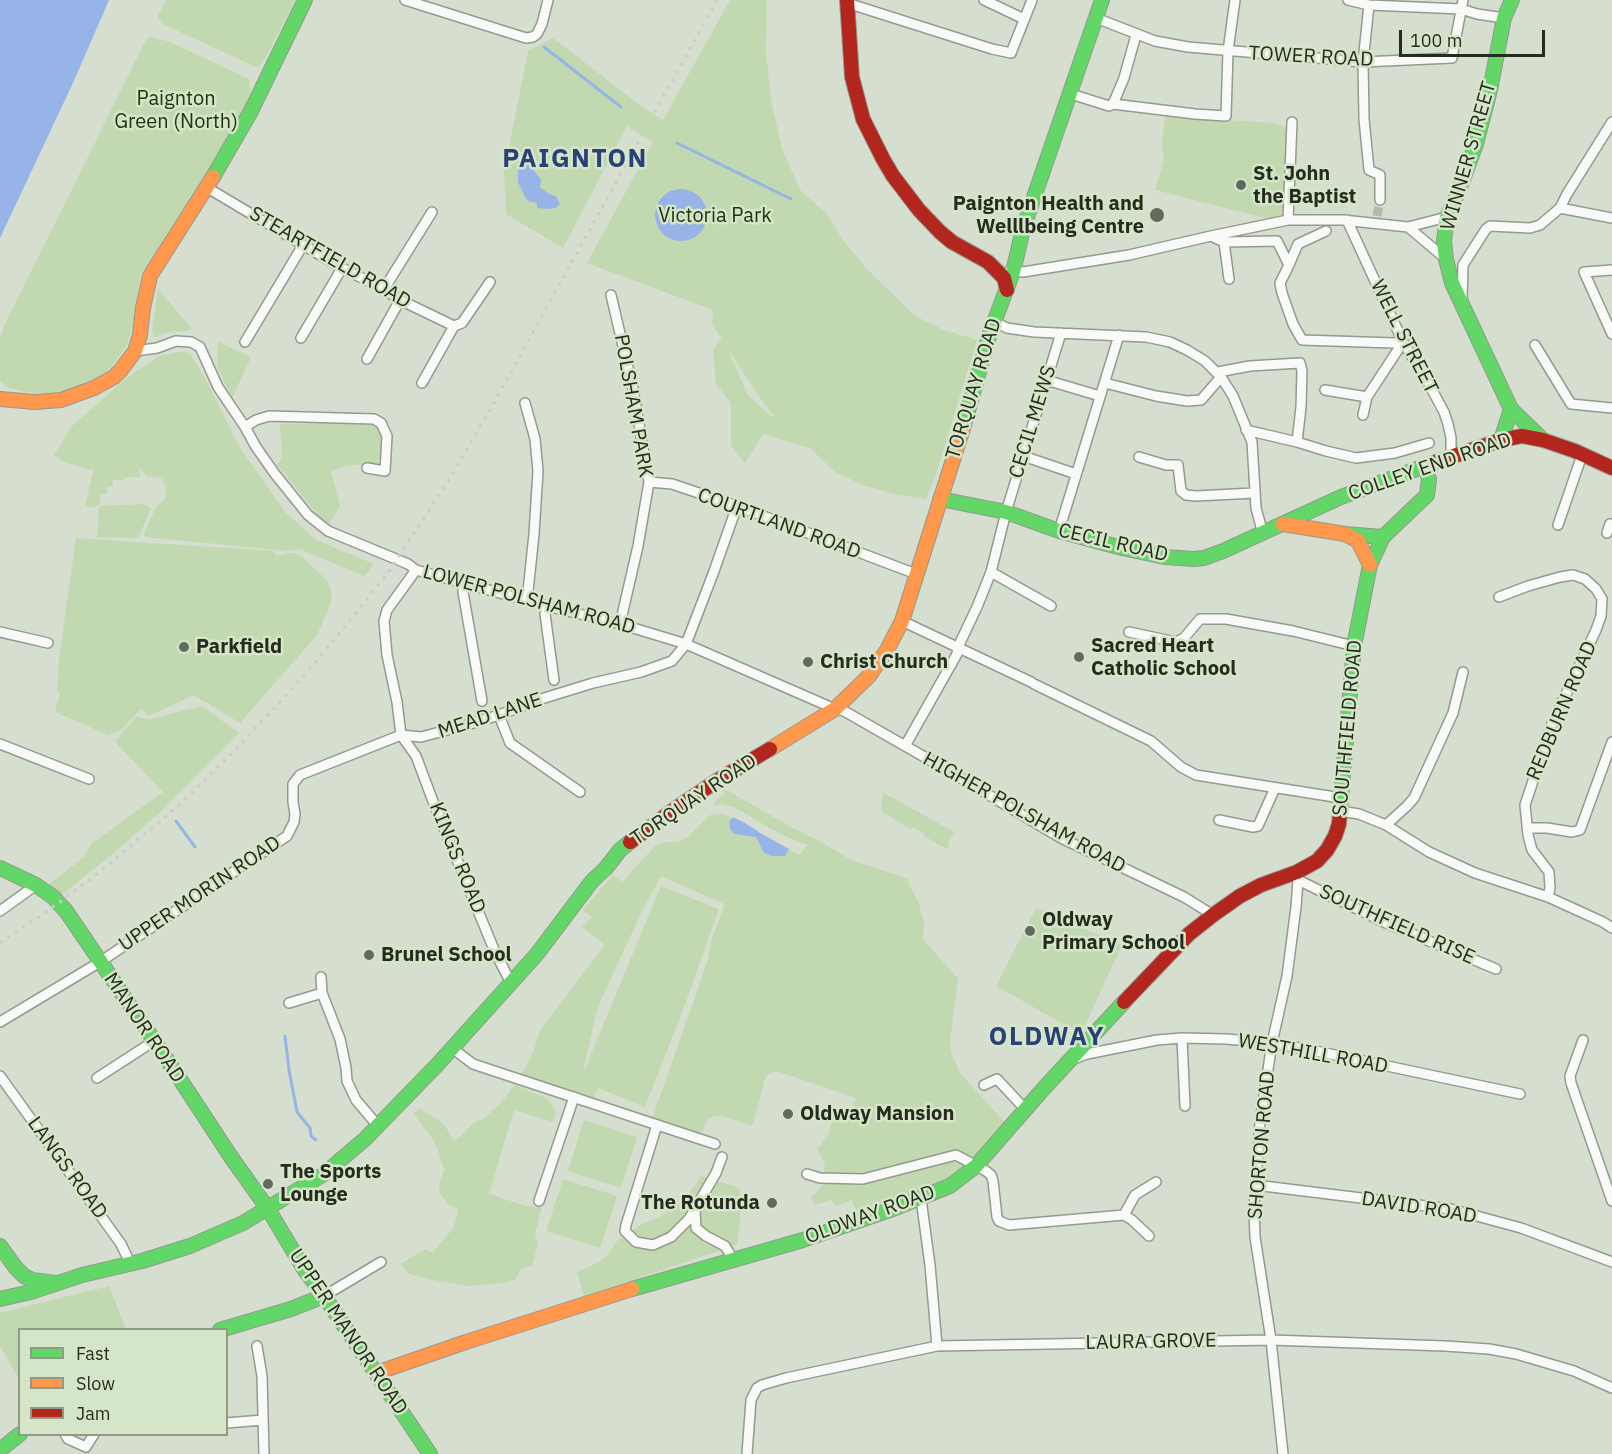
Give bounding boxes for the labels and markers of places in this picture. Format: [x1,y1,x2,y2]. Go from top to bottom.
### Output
place label: St. John the Baptist [1253,162,1356,209]
marker: St. John the Baptist [1234,178,1248,192]
place label: Paignton Health and Welllbeing Centre [953,192,1144,239]
marker: Paignton Health and Welllbeing Centre [1148,206,1166,224]
place label: Sacred Heart Catholic School [1091,634,1236,681]
place label: Parkfield [196,635,282,659]
marker: Parkfield [177,640,191,654]
place label: Christ Church [820,650,948,674]
marker: Sacred Heart Catholic School [1072,650,1086,664]
marker: Christ Church [801,655,815,669]
place label: Oldway Primary School [1042,908,1185,955]
marker: Oldway Primary School [1023,924,1037,938]
place label: Brunel School [381,943,512,967]
marker: Brunel School [362,948,376,962]
place label: Oldway Mansion [800,1102,954,1126]
marker: Oldway Mansion [781,1107,795,1121]
place label: The Sports Lounge [280,1160,381,1207]
marker: The Sports Lounge [261,1177,275,1191]
place label: The Rotunda [641,1191,760,1215]
marker: The Rotunda [765,1196,779,1210]

